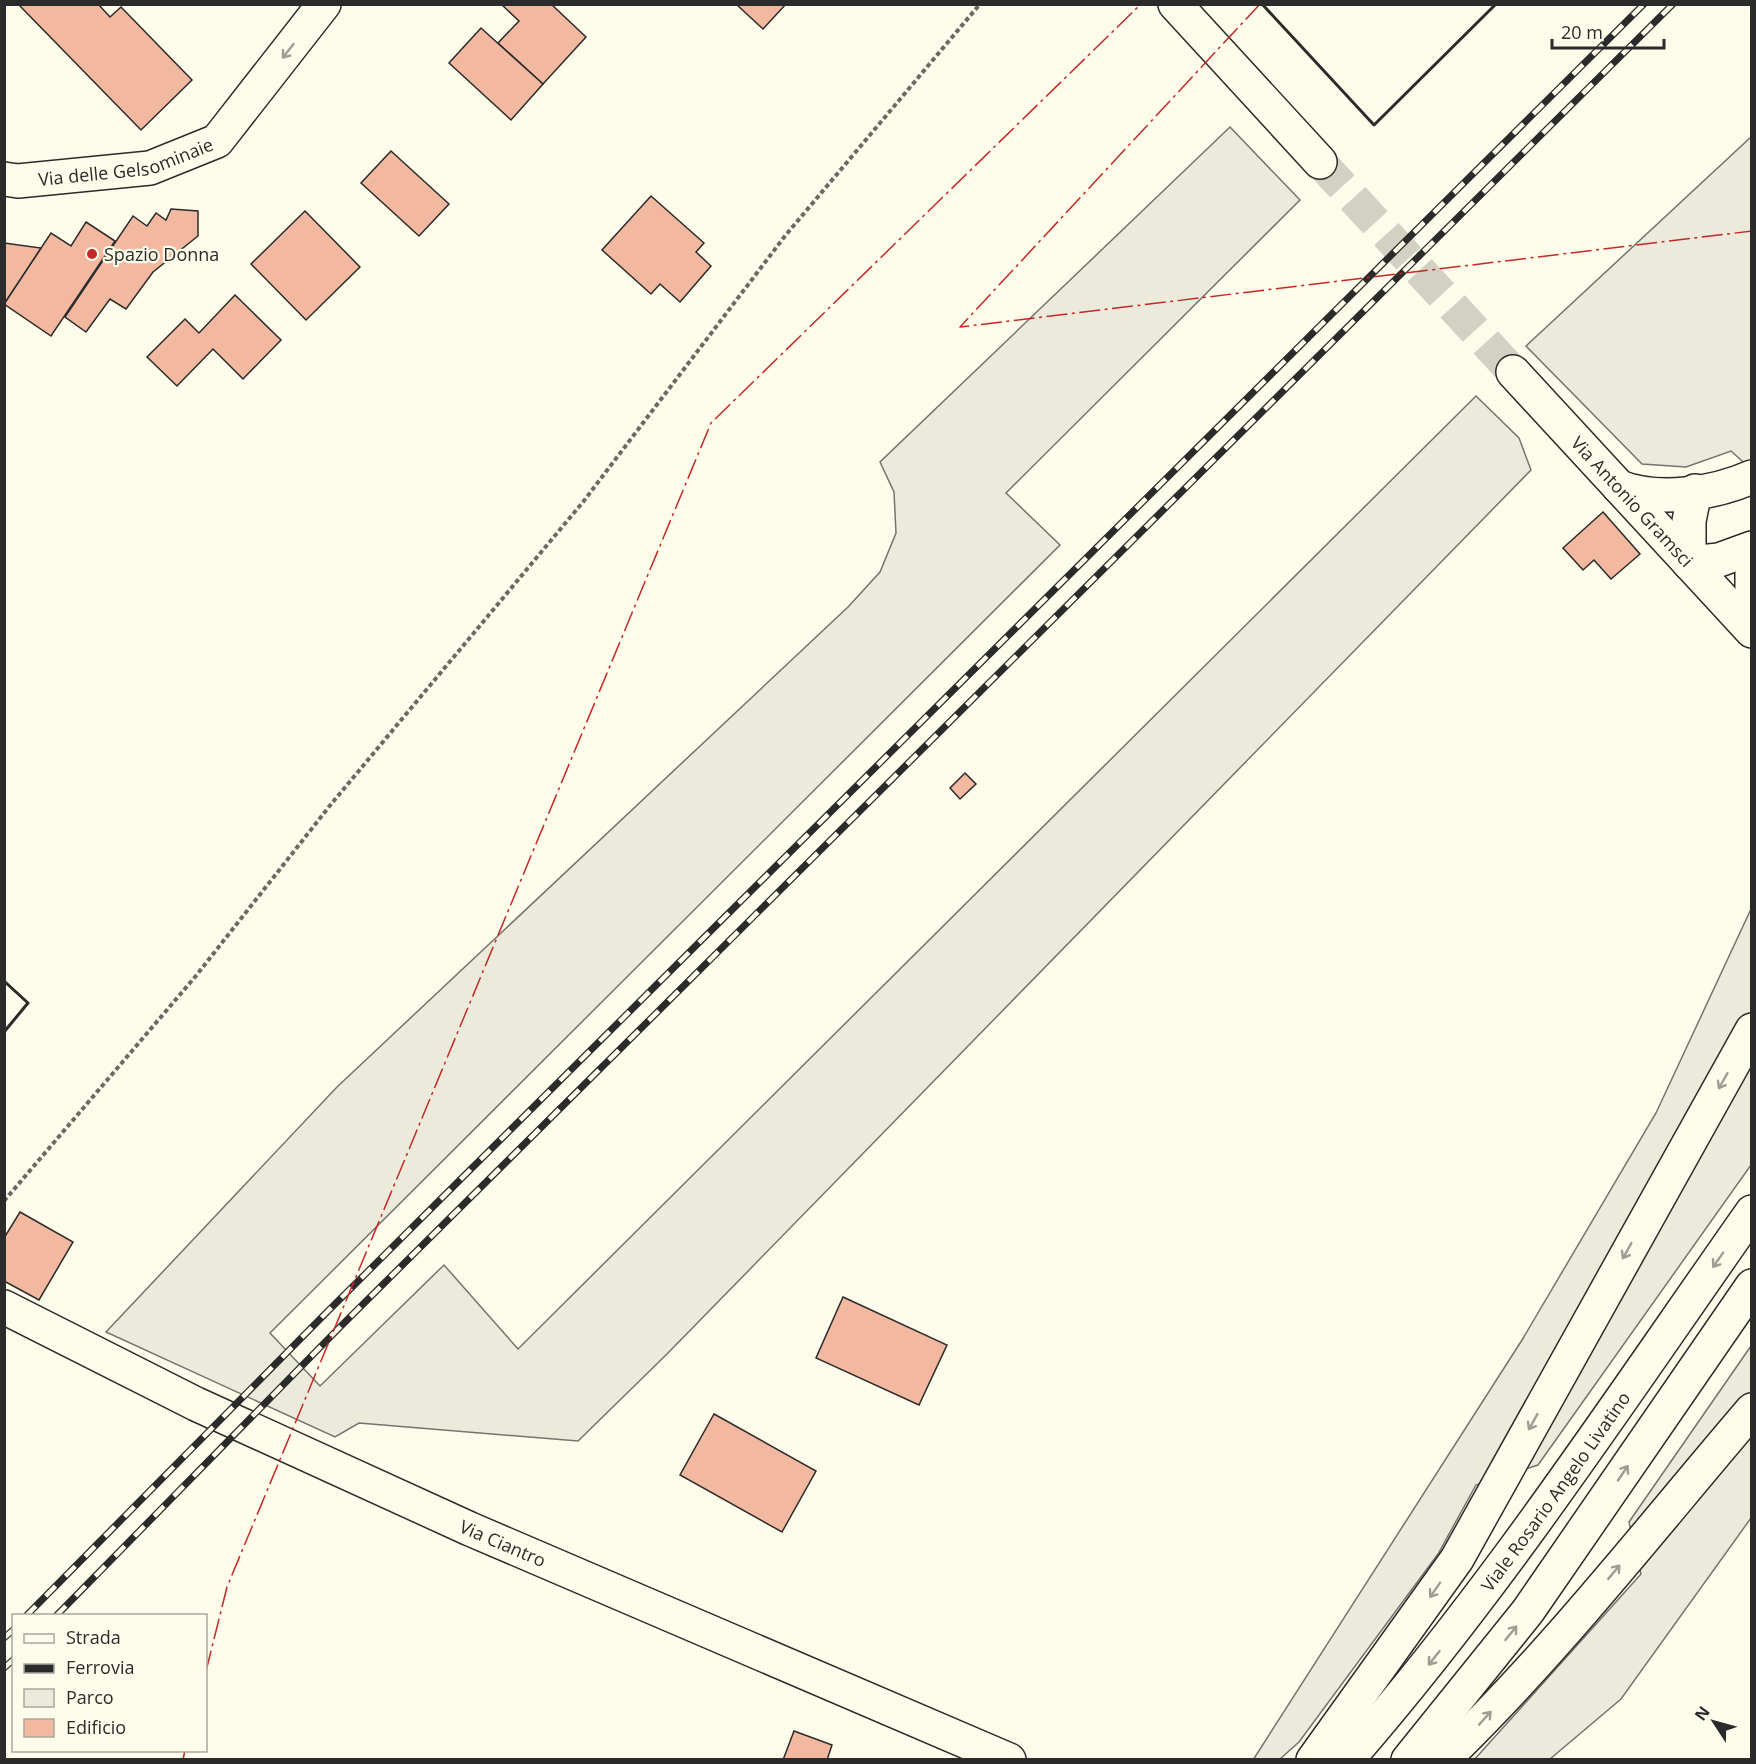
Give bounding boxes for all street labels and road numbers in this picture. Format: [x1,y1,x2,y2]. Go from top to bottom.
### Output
street label: Via delle Gelsominaie [37,132,216,191]
street label: Via Antonio Gramsci [1566,431,1699,572]
street label: Viale Rosario Angelo Livatino [1475,1387,1635,1596]
street label: Via Ciantro [456,1514,550,1572]

